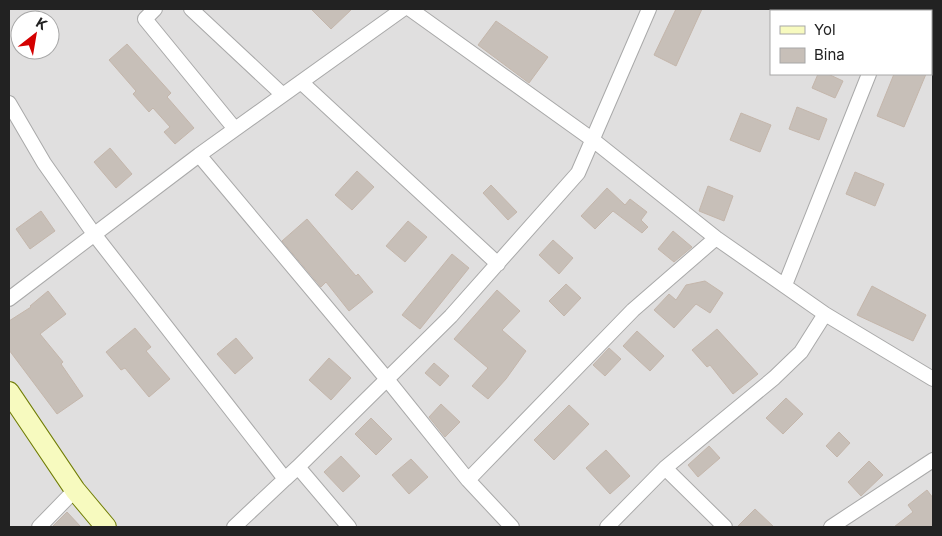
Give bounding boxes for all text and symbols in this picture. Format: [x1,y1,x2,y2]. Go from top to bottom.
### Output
north arrow [10,10,60,60]
legend [770,10,932,75]
text: K [33,14,51,33]
text: Yol [814,20,836,39]
text: Bina [814,45,845,64]

